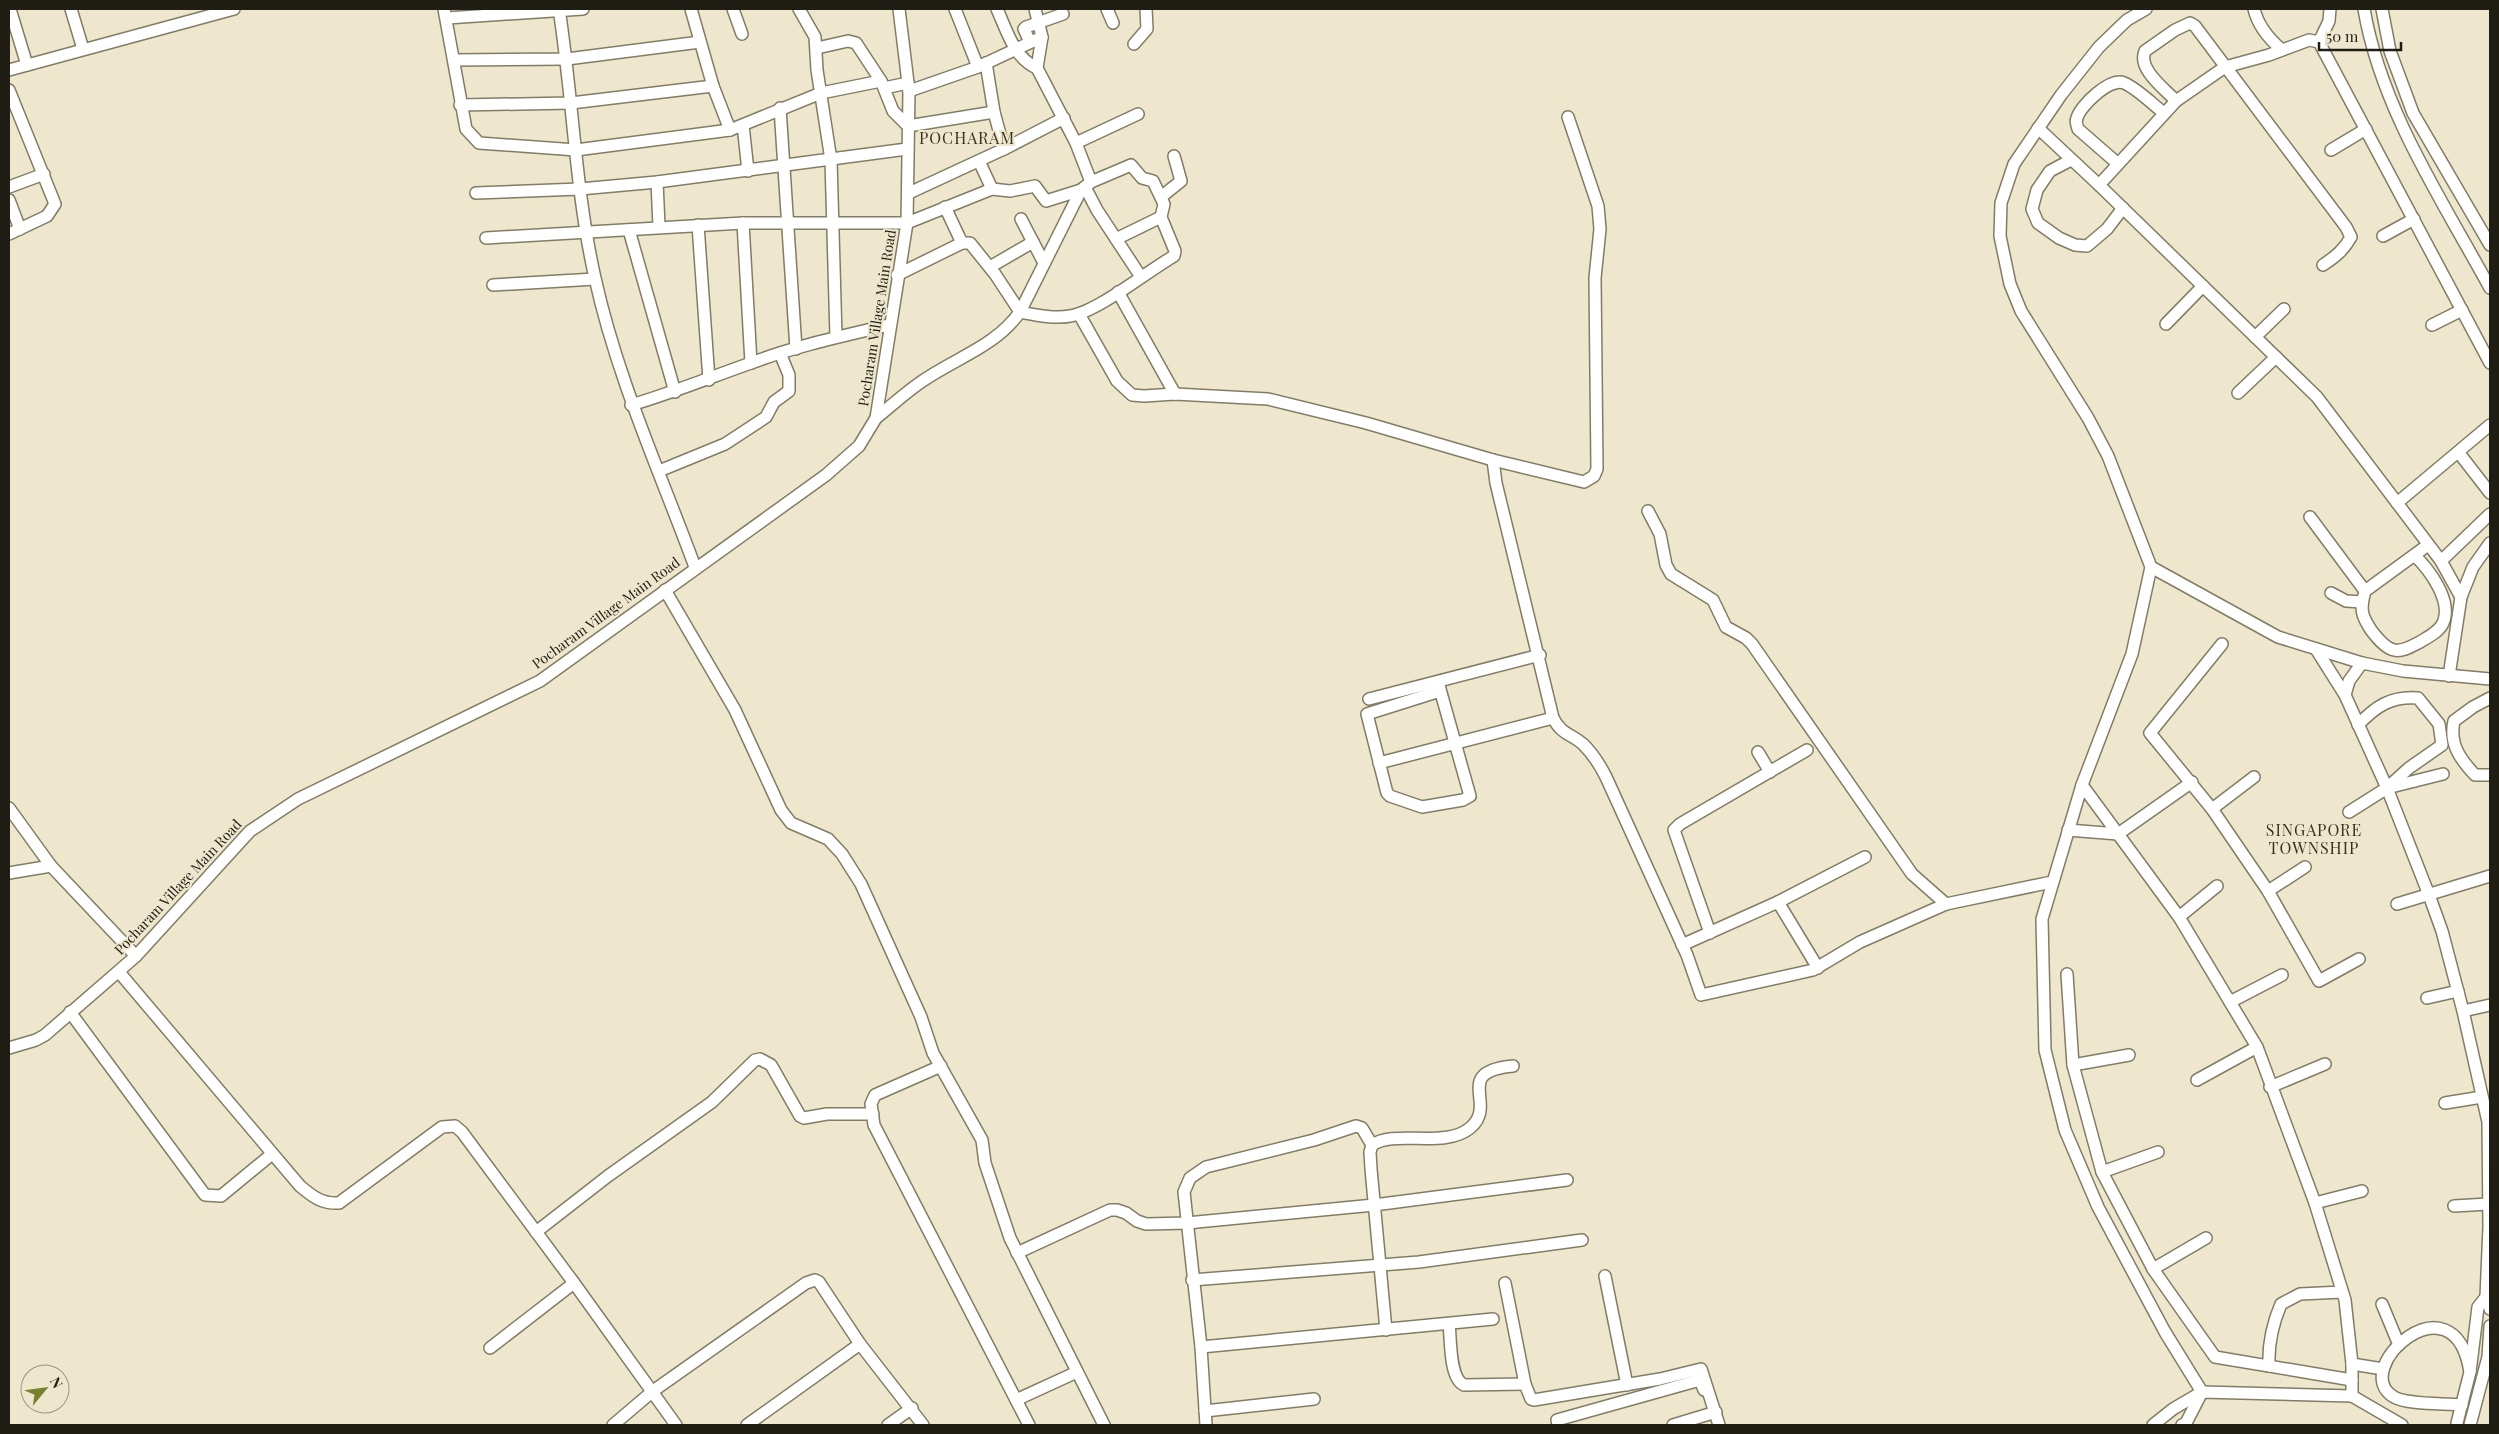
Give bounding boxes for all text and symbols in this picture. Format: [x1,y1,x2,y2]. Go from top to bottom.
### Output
scale bar [2319,20,2402,52]
text: 50 m [2326,26,2359,46]
district label: POCHARAM [919,127,1015,148]
street label: Pocharam Village Main Road [853,228,900,408]
street label: Pocharam Village Main Road [528,552,684,673]
street label: Pocharam Village Main Road [110,815,245,958]
district label: SINGAPORE TOWNSHIP [2266,819,2362,858]
north arrow [20,1364,70,1414]
text: N [46,1373,68,1391]

